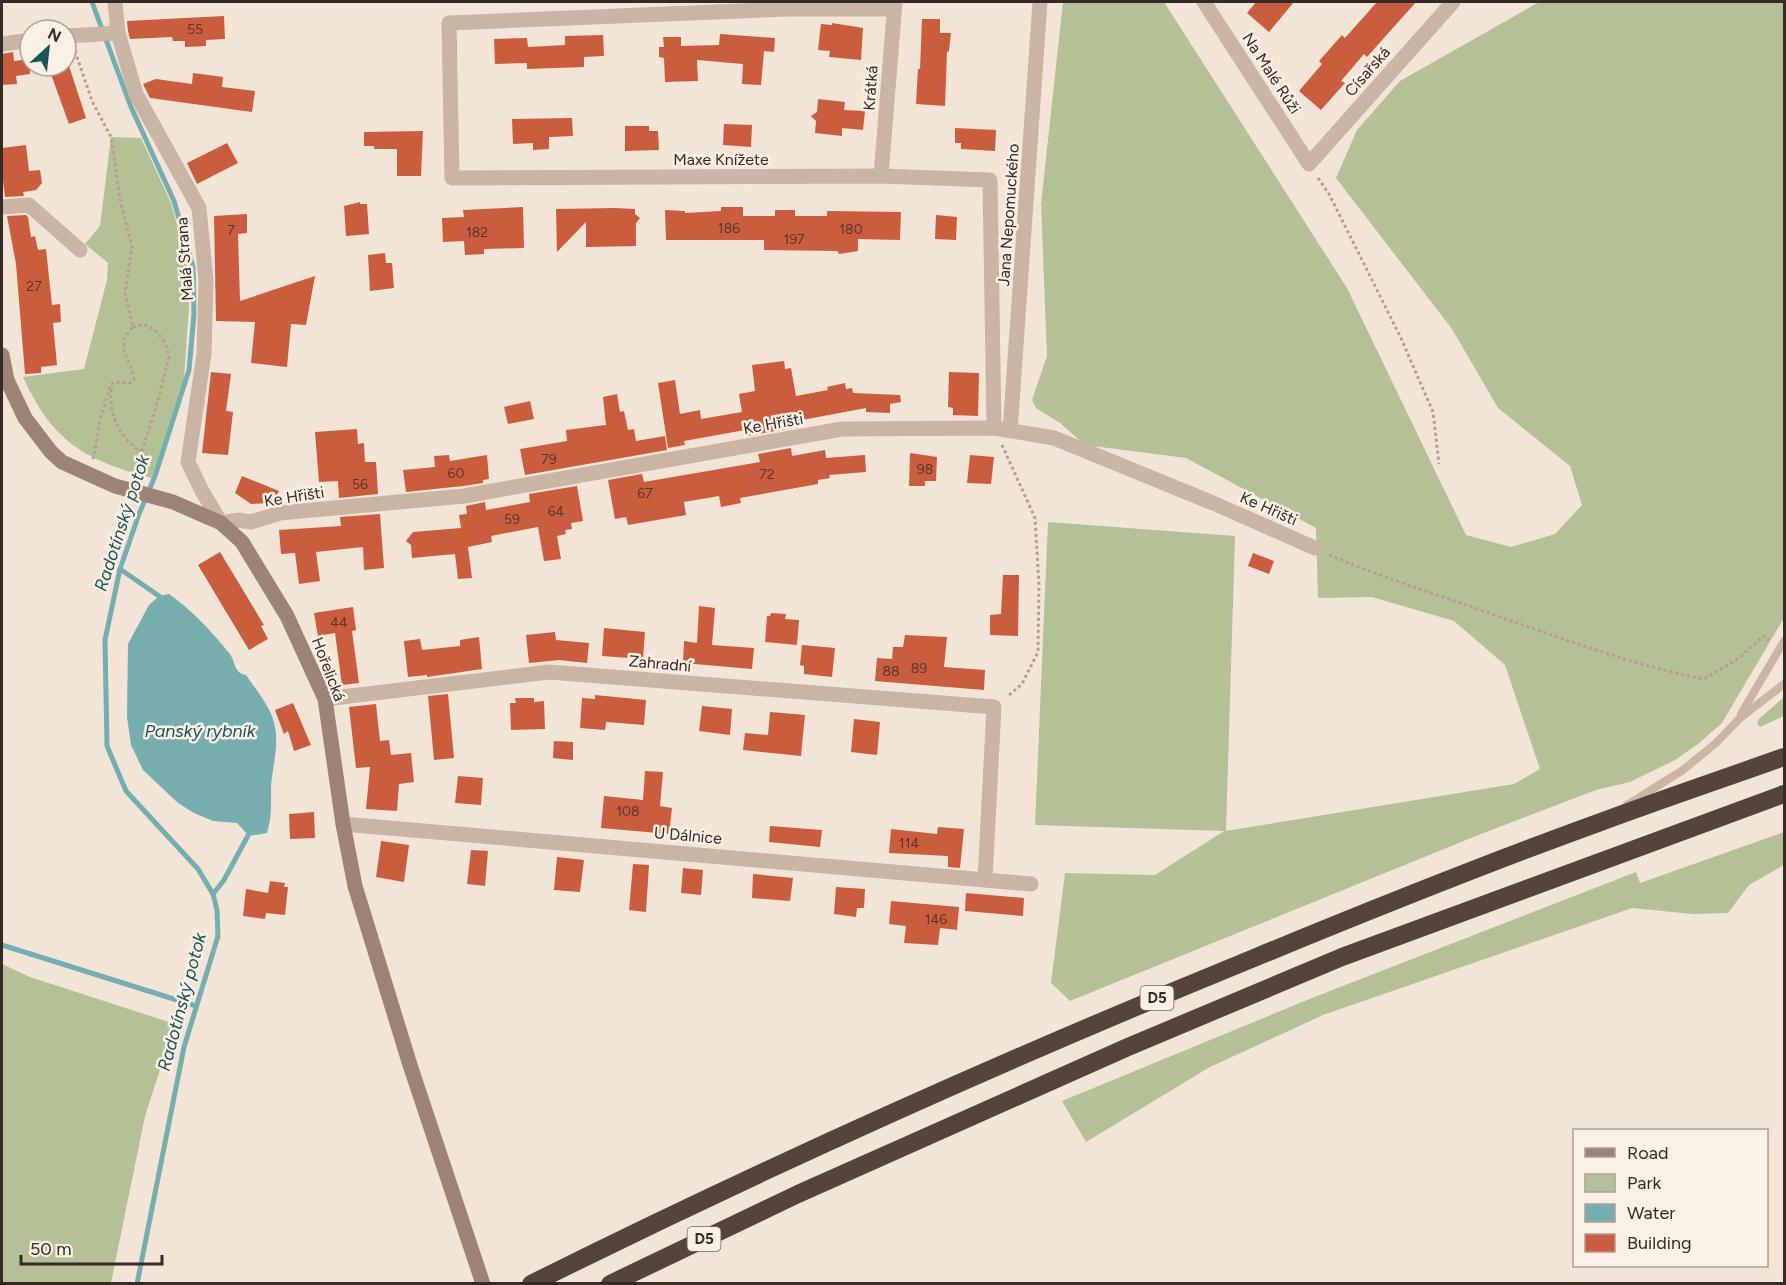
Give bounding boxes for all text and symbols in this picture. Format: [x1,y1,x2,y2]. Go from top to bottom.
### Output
north arrow [18,18,78,78]
house number: 55 [187,21,203,38]
text: N [45,24,64,46]
street label: Na Malé Růži [1238,29,1305,117]
street label: Císařská [1341,43,1394,100]
street label: Krátká [859,65,882,111]
street label: Jana Nepomuckého [994,143,1023,287]
street label: Maxe Knížete [673,150,769,169]
street label: Malá Strana [172,216,197,301]
house number: 186 [718,220,740,237]
house number: 180 [839,221,863,238]
house number: 7 [227,222,235,239]
house number: 182 [466,224,488,241]
house number: 197 [783,231,805,248]
house number: 27 [26,278,42,295]
street label: Ke Hřišti [742,409,805,438]
water label: Radotínský potok [90,451,155,594]
house number: 79 [541,451,557,468]
house number: 98 [917,461,933,478]
house number: 60 [448,465,464,482]
house number: 72 [759,466,775,483]
house number: 56 [352,476,368,493]
street label: Ke Hřišti [263,482,326,511]
house number: 67 [637,485,653,502]
street label: Ke Hřišti [1237,487,1300,529]
house number: 64 [548,503,565,520]
house number: 59 [504,511,520,528]
house number: 44 [330,614,348,631]
street label: Hořelická [308,634,349,704]
street label: Zahradní [628,651,693,676]
house number: 89 [911,660,927,677]
house number: 88 [882,663,900,680]
water label: Panský rybník [144,720,257,742]
house number: 108 [616,803,640,820]
street label: U Dálnice [653,823,723,848]
house number: 114 [899,835,919,852]
house number: 146 [925,911,947,928]
water label: Radotínský potok [153,929,211,1074]
road number: D5 [1140,986,1174,1010]
legend [1573,1129,1768,1267]
text: Road [1627,1142,1668,1164]
text: Park [1627,1172,1662,1194]
text: Water [1627,1202,1675,1224]
road number: D5 [688,1227,720,1251]
scale bar [21,1228,162,1266]
text: Building [1627,1232,1692,1254]
text: 50 m [30,1238,72,1260]

